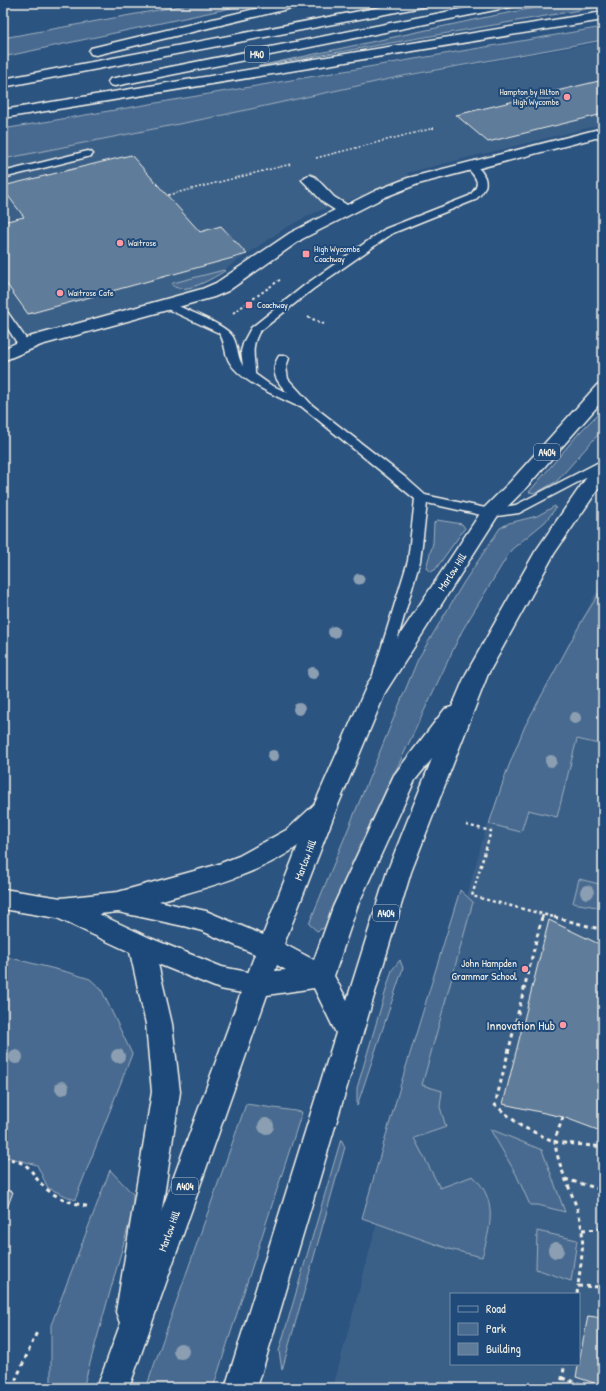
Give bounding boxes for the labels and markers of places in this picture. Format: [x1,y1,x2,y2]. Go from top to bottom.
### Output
place label: Hampton by Hilton High Wycombe [499,86,559,108]
marker: Hampton by Hilton High Wycombe [562,92,572,102]
place label: Waitrose [128,237,157,249]
marker: Waitrose [115,238,125,248]
place label: High Wycombe Coachway [314,243,360,265]
marker: High Wycombe Coachway [301,249,311,259]
place label: Waitrose Cafe [68,287,114,299]
marker: Waitrose Cafe [55,288,65,298]
place label: Coachway [257,299,288,311]
marker: Coachway [244,300,254,310]
place label: John Hampden Grammar School [451,956,517,983]
marker: John Hampden Grammar School [520,964,530,974]
place label: Innovation Hub [487,1016,555,1034]
marker: Innovation Hub [558,1020,568,1030]

